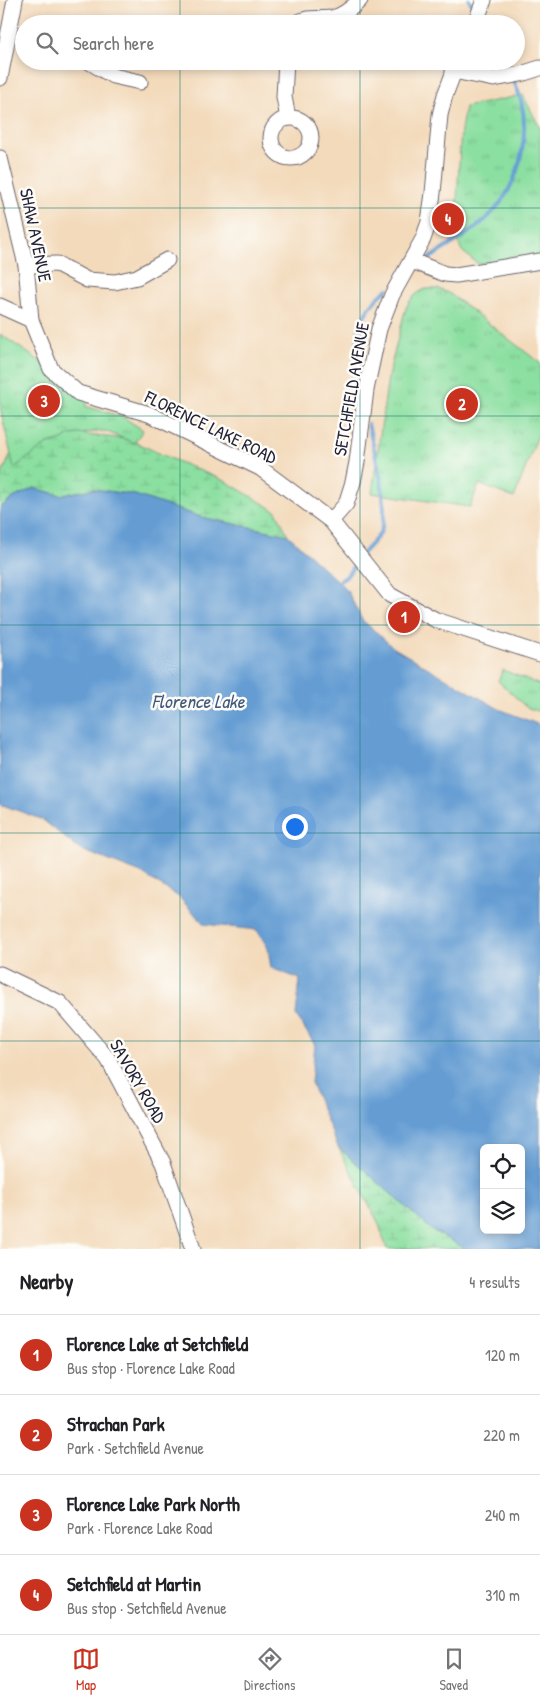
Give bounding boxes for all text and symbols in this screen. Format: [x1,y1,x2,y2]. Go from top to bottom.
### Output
search box [15,15,525,70]
icon: search [33,29,61,57]
text: Search here [73,30,154,56]
street label: SHAW AVENUE [14,186,58,284]
pin: 4 [432,200,464,238]
street label: SETCHFIELD AVENUE [327,320,375,458]
pin: 3 [28,382,60,420]
street label: FLORENCE LAKE ROAD [140,384,281,470]
pin: 2 [446,385,478,423]
pin: 1 [388,598,420,636]
water label: Florence Lake [152,688,246,714]
your location [282,814,308,840]
street label: SAVORY ROAD [104,1035,172,1128]
map controls [480,1144,525,1234]
button: locate [480,1144,525,1189]
button: layers [480,1189,525,1234]
text: Nearby [20,1267,73,1296]
text: 4 results [469,1271,520,1293]
text: Florence Lake at Setchfield [67,1331,248,1357]
text: 1 [33,1344,39,1366]
text: 120 m [485,1344,520,1366]
text: Bus stop · Florence Lake Road [67,1357,235,1379]
text: Strachan Park [67,1411,165,1437]
text: 2 [32,1424,40,1446]
text: 220 m [483,1424,520,1446]
text: Park · Setchfield Avenue [67,1437,204,1459]
text: Florence Lake Park North [67,1491,240,1517]
text: 3 [32,1504,40,1526]
text: 240 m [485,1504,520,1526]
text: Park · Florence Lake Road [67,1517,212,1539]
text: Setchfield at Martin [67,1571,201,1597]
text: 4 [33,1584,39,1606]
text: 310 m [485,1584,520,1606]
text: Bus stop · Setchfield Avenue [67,1597,227,1619]
tab: Map [72,1645,100,1694]
tab: Directions [244,1645,295,1694]
tab: Saved [439,1645,468,1694]

